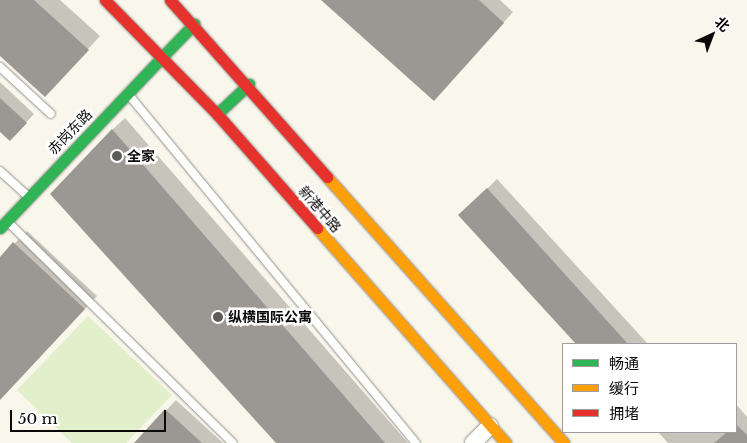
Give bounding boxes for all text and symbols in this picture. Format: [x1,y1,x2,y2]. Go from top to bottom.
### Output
north arrow [687,10,737,60]
text: 北 [711,13,733,35]
street label: 赤岗东路 [45,106,95,158]
place label: 全家 [127,148,155,164]
marker: 全家 [111,150,123,162]
street label: 新港中路 [295,182,345,236]
place label: 纵横国际公寓 [228,309,312,325]
marker: 纵横国际公寓 [212,311,224,323]
legend [562,343,737,433]
text: 畅通 [609,354,639,373]
text: 缓行 [609,379,639,398]
scale bar [12,400,169,432]
text: 拥堵 [609,404,639,423]
text: 50 m [18,409,58,428]

